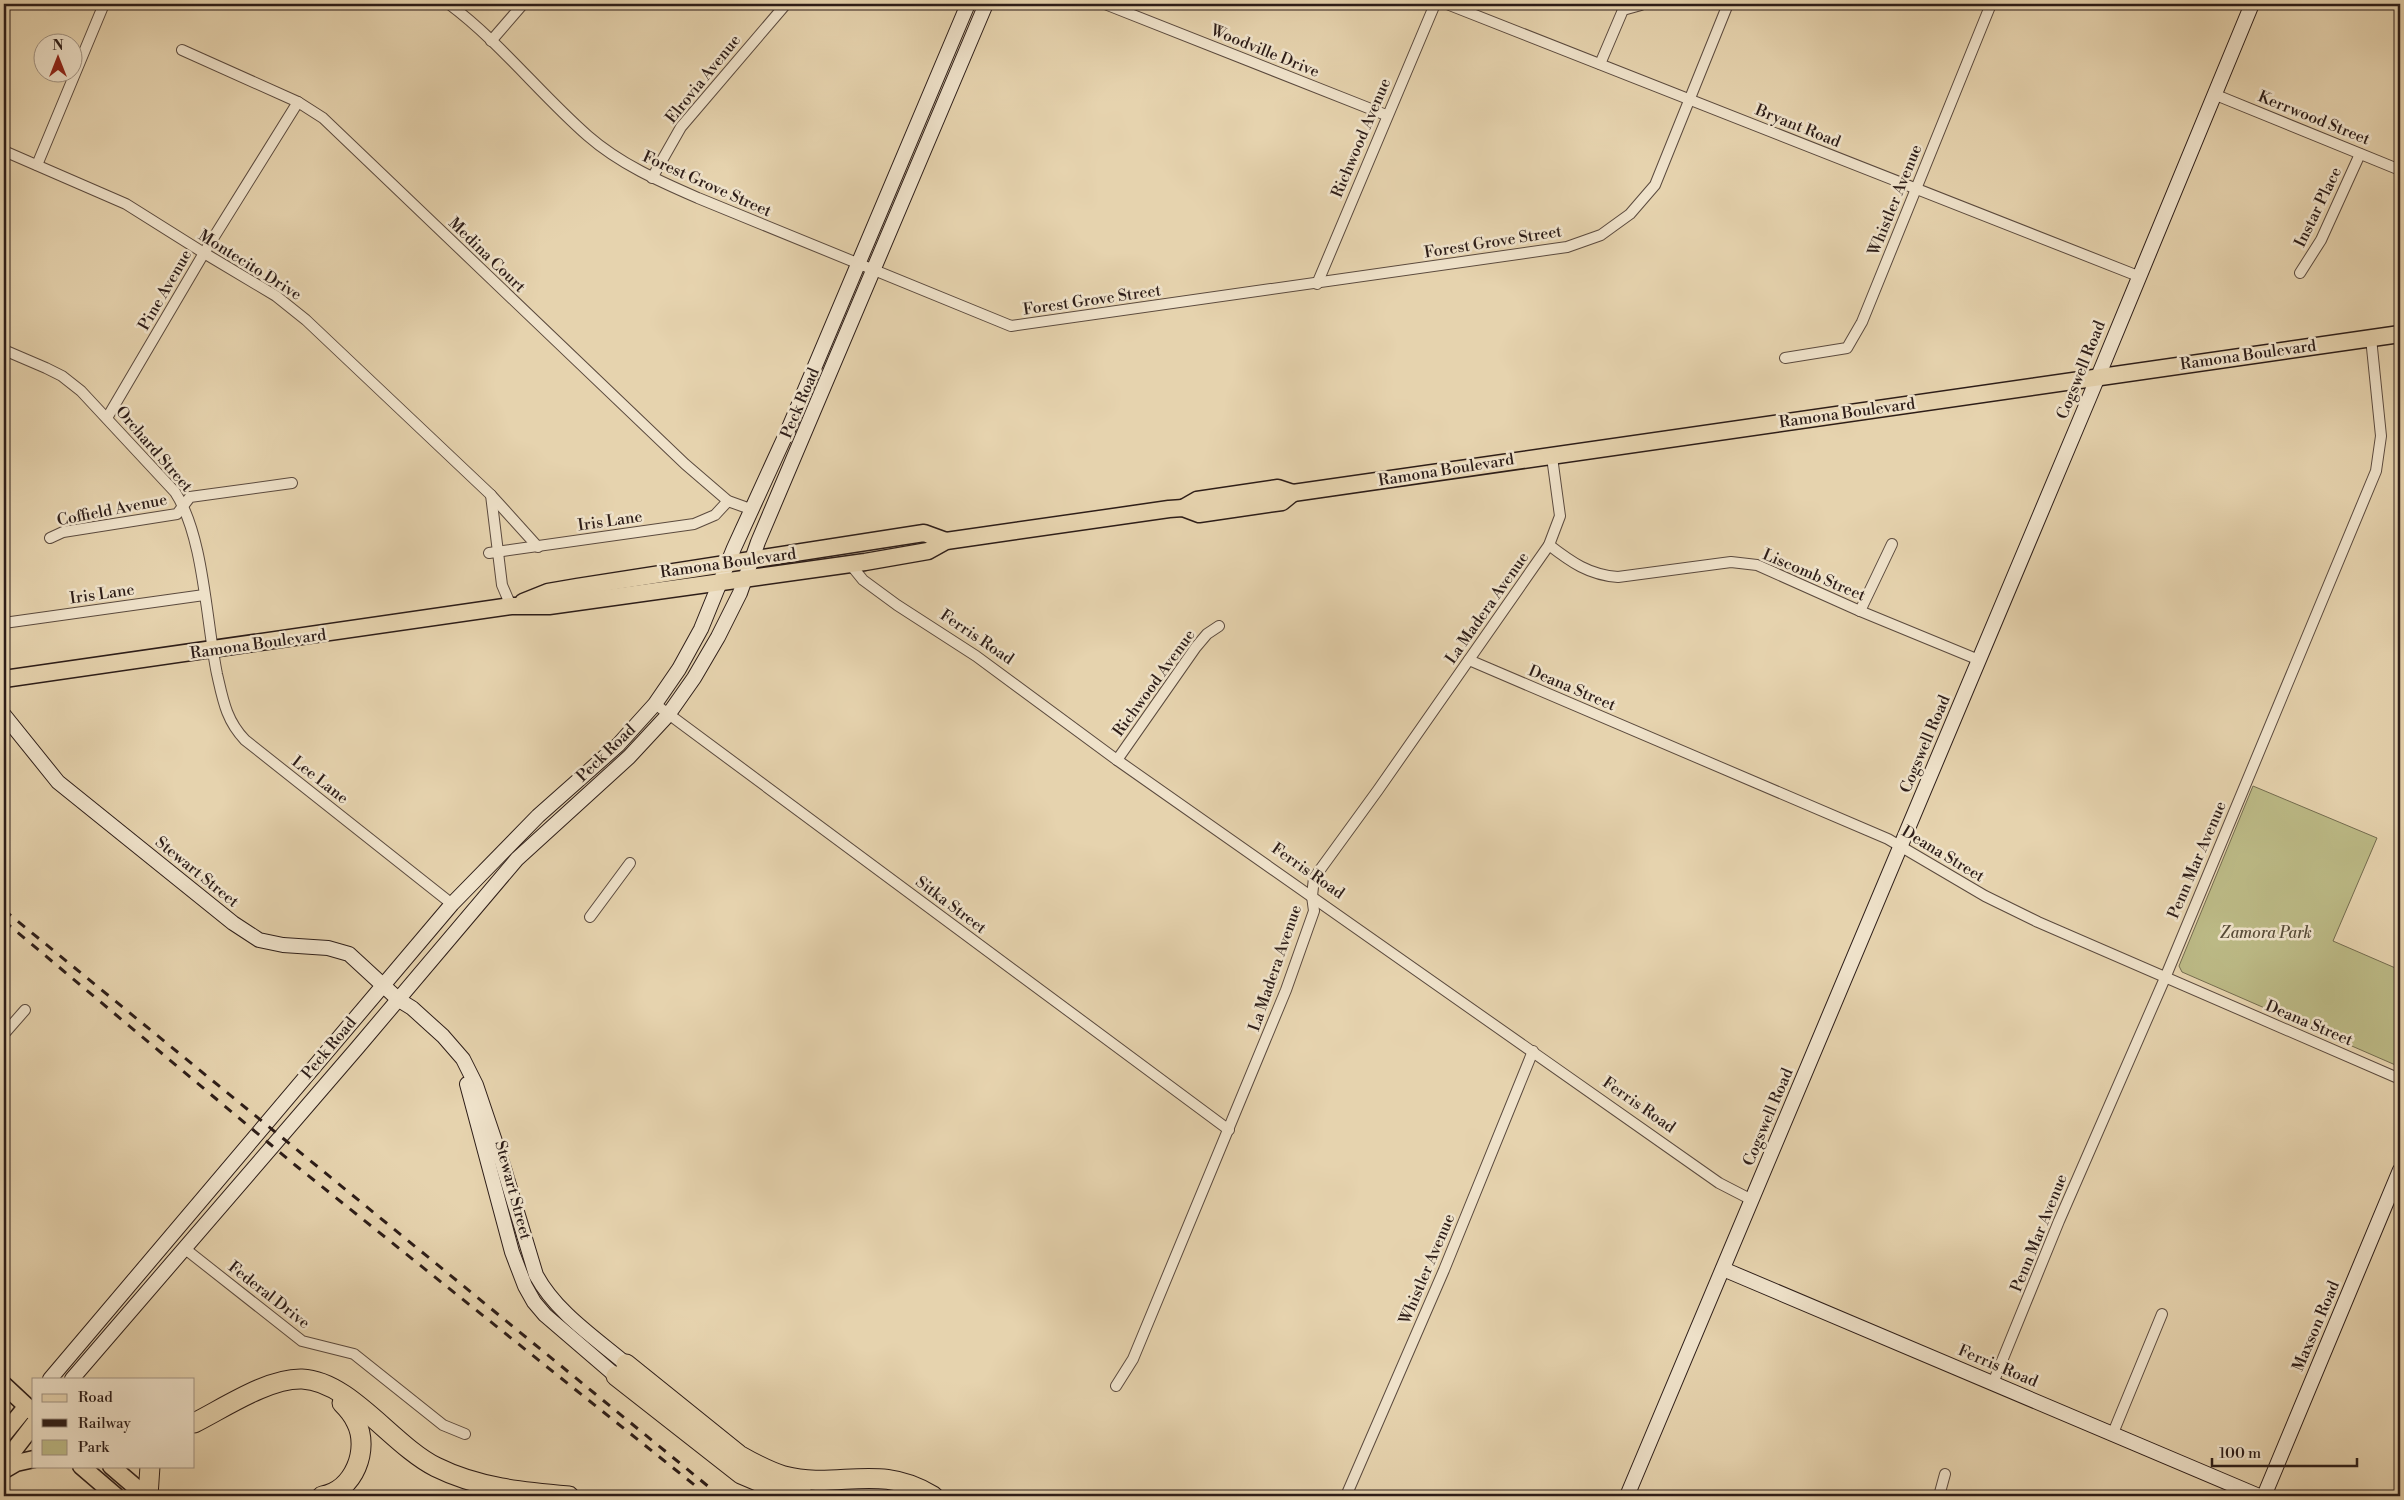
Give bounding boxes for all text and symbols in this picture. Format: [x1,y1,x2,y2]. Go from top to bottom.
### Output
street label: Woodville Drive [1207,20,1322,82]
street label: Elrovia Avenue [661,31,745,127]
north arrow [32,32,82,82]
text: N [52,37,64,55]
street label: Richwood Avenue [1327,75,1395,201]
street label: Kerrwood Street [2255,86,2373,150]
street label: Bryant Road [1752,99,1844,152]
street label: Whistler Avenue [1863,142,1926,259]
street label: Forest Grove Street [639,147,775,222]
street label: Instar Place [2290,164,2346,250]
street label: Medina Court [444,213,530,297]
street label: Forest Grove Street [1423,221,1564,263]
street label: Montecito Drive [195,225,305,305]
street label: Pine Avenue [134,246,196,334]
street label: Forest Grove Street [1022,280,1163,320]
street label: Cogswell Road [2052,318,2110,422]
street label: Ramona Boulevard [2179,336,2317,374]
street label: Peck Road [776,365,824,441]
street label: Ramona Boulevard [1778,394,1916,432]
street label: Orchard Street [111,402,197,496]
street label: Ramona Boulevard [1377,449,1515,491]
street label: Coffield Avenue [55,489,169,531]
street label: Iris Lane [576,507,644,535]
street label: Ramona Boulevard [659,544,797,582]
street label: Liscomb Street [1760,544,1869,606]
street label: La Madera Avenue [1441,548,1533,668]
street label: Iris Lane [68,580,136,608]
street label: Ferris Road [936,605,1018,669]
street label: Ramona Boulevard [189,625,327,663]
street label: Richwood Avenue [1108,625,1200,741]
street label: Deana Street [1525,661,1619,716]
street label: Cogswell Road [1895,692,1955,796]
street label: Peck Road [572,720,640,786]
street label: Lee Lane [288,752,352,808]
street label: Penn Mar Avenue [2163,798,2231,922]
street label: Deana Street [1898,821,1988,887]
street label: Stewart Street [151,832,243,912]
street label: Ferris Road [1268,839,1348,903]
street label: Sitka Street [912,872,991,938]
street label: La Madera Avenue [1244,902,1306,1034]
park label: Zamora Park [2220,923,2312,943]
street label: Deana Street [2262,996,2356,1051]
street label: Peck Road [297,1013,361,1083]
street label: Cogswell Road [1738,1065,1798,1169]
street label: Ferris Road [1599,1073,1679,1137]
street label: Stewart Street [490,1138,536,1242]
street label: Penn Mar Avenue [2006,1171,2072,1295]
street label: Whistler Avenue [1394,1211,1459,1328]
street label: Federal Drive [224,1257,314,1333]
street label: Maxson Road [2288,1278,2344,1374]
street label: Ferris Road [1955,1340,2041,1392]
legend [32,1378,195,1468]
text: Road [78,1388,113,1407]
text: Railway [78,1414,132,1433]
scale bar [2212,1435,2356,1467]
text: Park [78,1438,110,1457]
text: 100 m [2219,1444,2261,1463]

